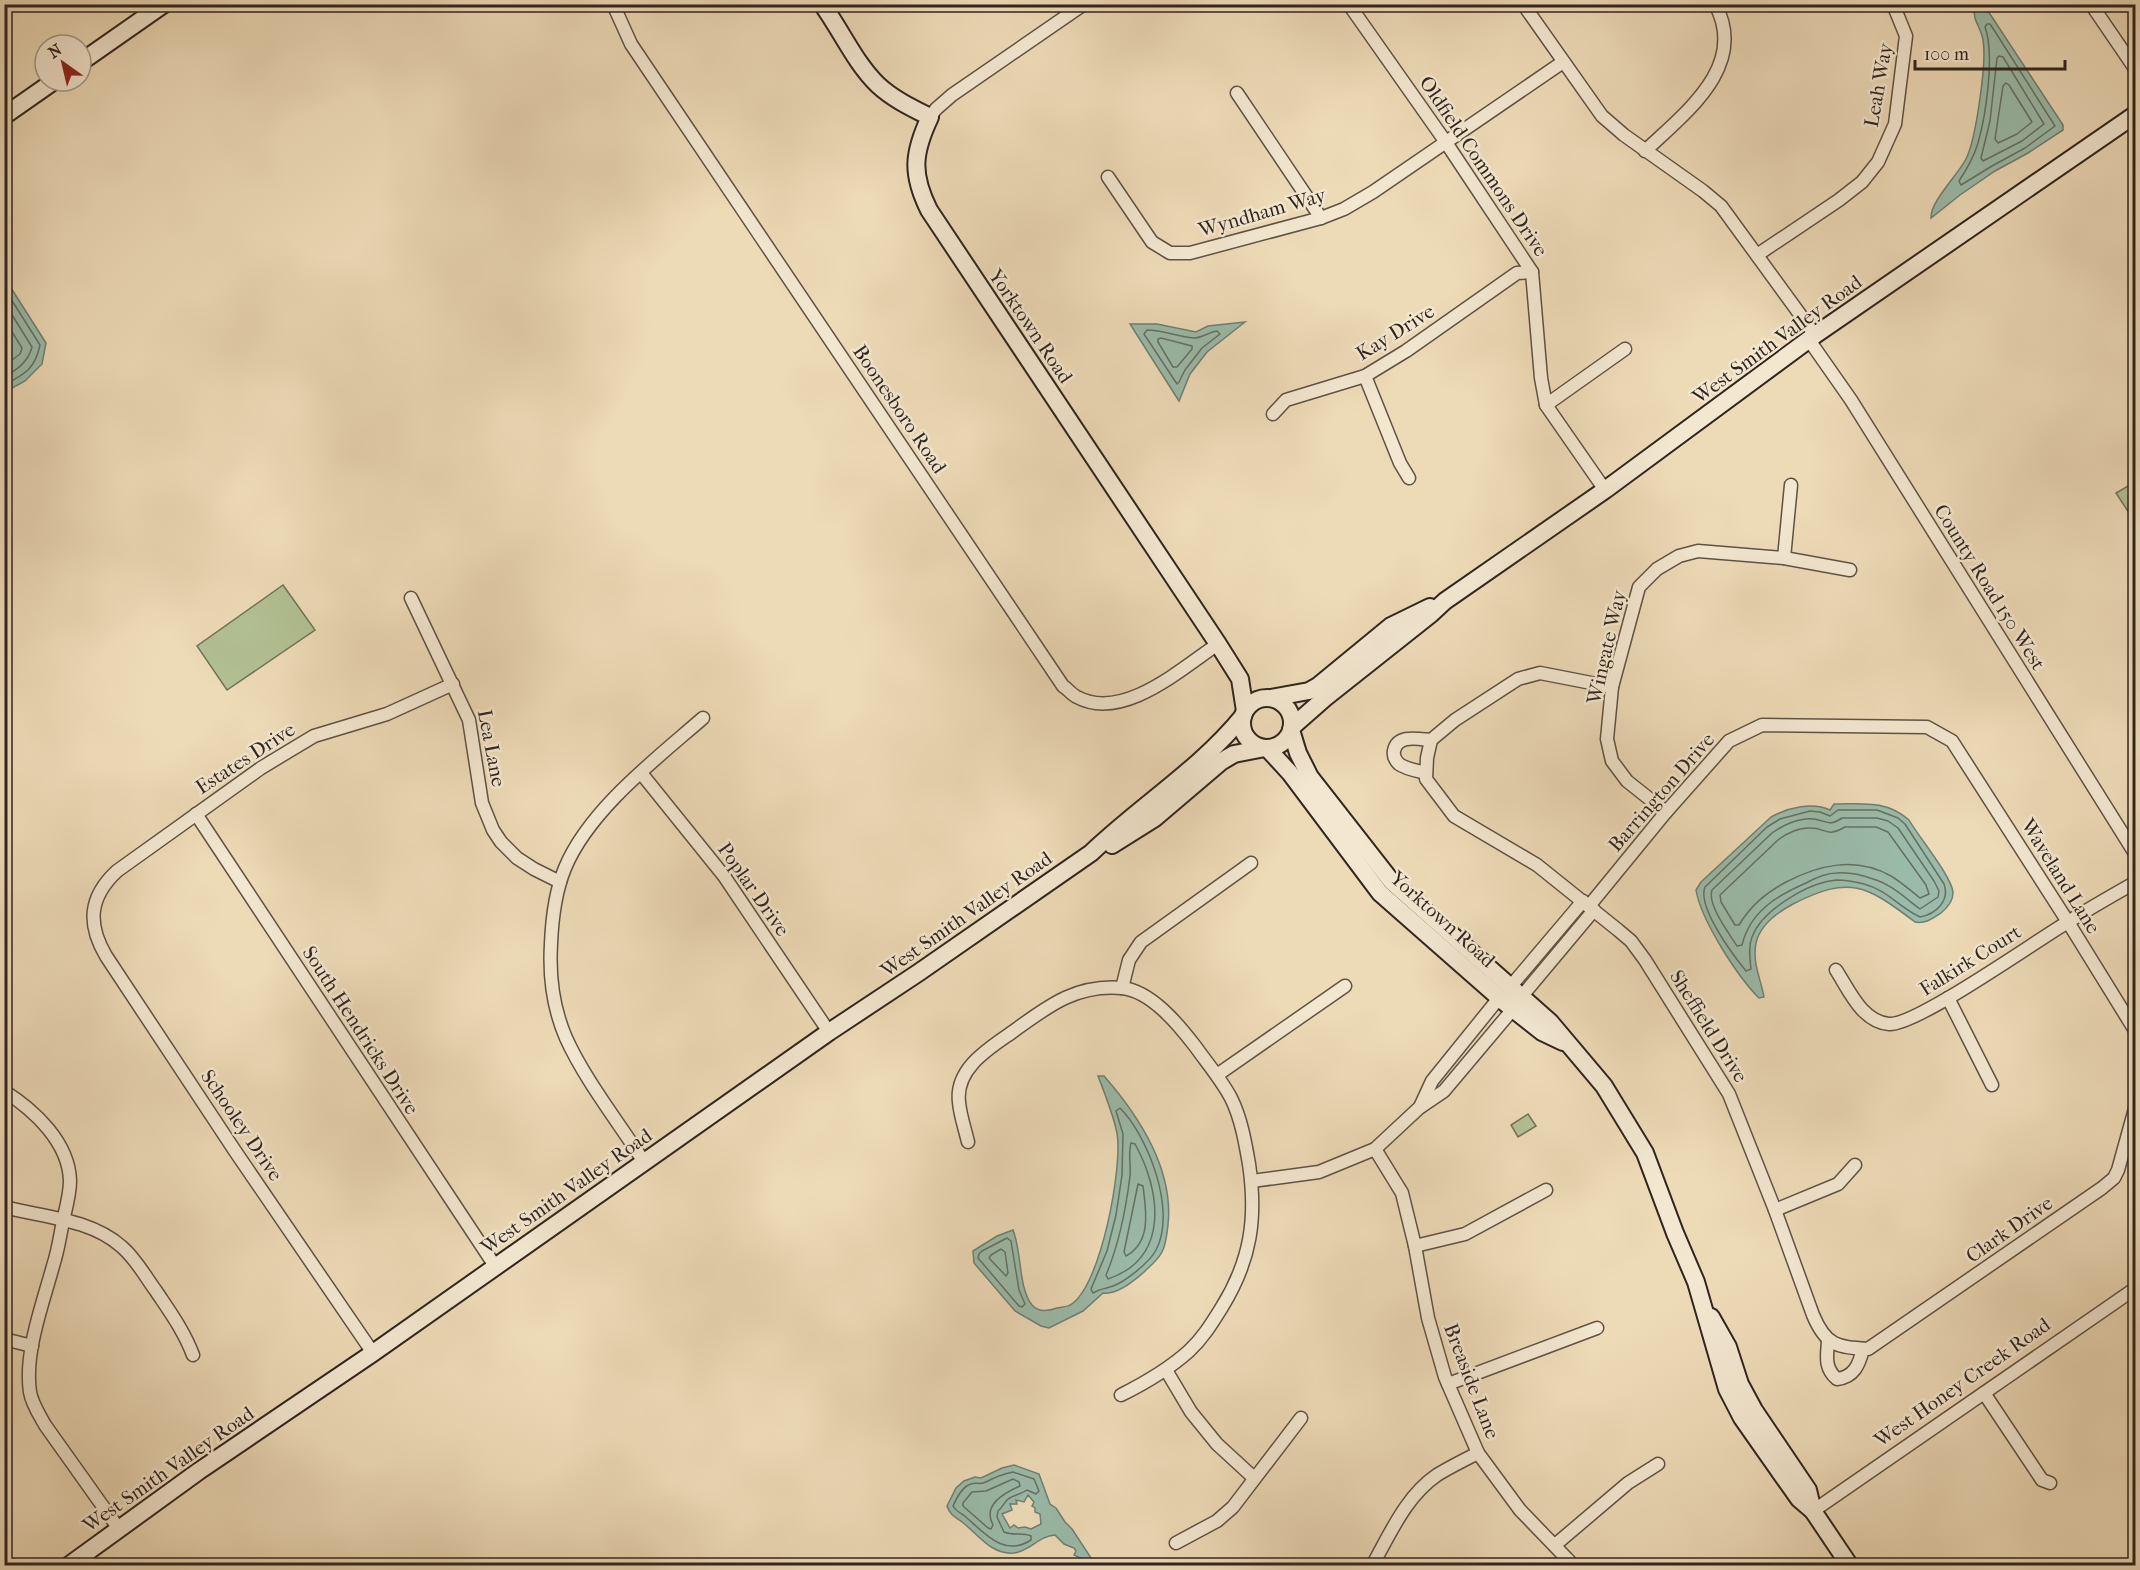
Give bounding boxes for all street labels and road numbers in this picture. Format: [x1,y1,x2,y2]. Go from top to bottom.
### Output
street label: Leah Way [1860,40,1897,129]
street label: Oldfield Commons Drive [1415,72,1553,261]
street label: Wyndham Way [1195,183,1330,242]
street label: Yorktown Road [983,264,1078,389]
street label: West Smith Valley Road [1687,270,1867,409]
street label: Kay Drive [1352,299,1439,365]
street label: Boonesboro Road [848,341,952,479]
street label: County Road 150 West [1929,500,2050,674]
street label: Wingate Way [1582,587,1631,707]
street label: Lea Lane [473,707,510,789]
street label: Estates Drive [191,718,299,799]
street label: Barrington Drive [1604,728,1719,856]
street label: Waveland Lane [2016,814,2105,938]
street label: Poplar Drive [713,838,794,941]
street label: West Smith Valley Road [876,846,1057,983]
street label: Yorktown Road [1385,866,1500,973]
street label: Falkirk Court [1915,920,2025,1001]
street label: South Hendricks Drive [298,942,424,1119]
street label: Sheffield Drive [1665,966,1752,1087]
street label: Schooley Drive [196,1065,287,1185]
street label: West Smith Valley Road [476,1123,657,1260]
street label: Clark Drive [1962,1191,2057,1268]
street label: West Honey Creek Road [1869,1312,2055,1452]
street label: Breaside Lane [1439,1320,1504,1442]
street label: West Smith Valley Road [78,1401,259,1538]

